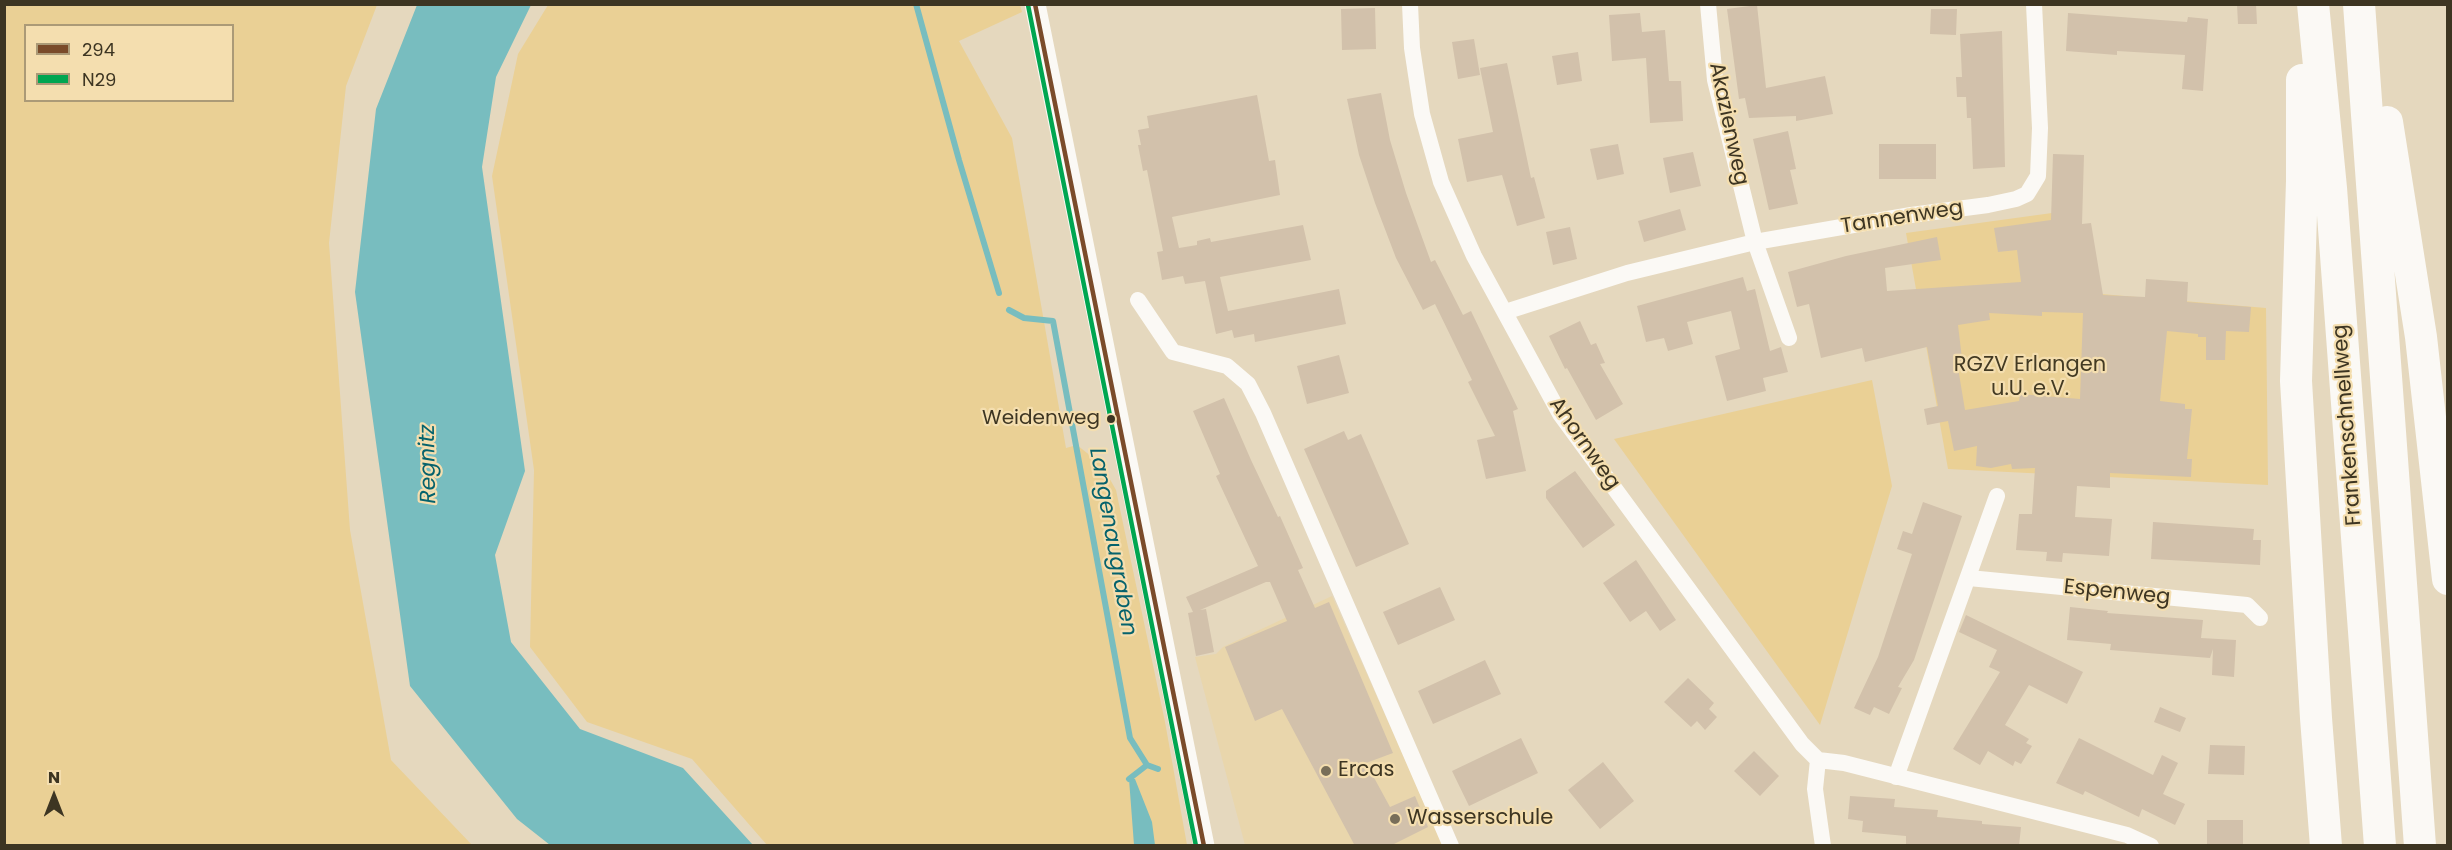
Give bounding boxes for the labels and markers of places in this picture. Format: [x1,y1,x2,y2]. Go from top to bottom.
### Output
place label: Weidenweg [982,407,1100,431]
marker: Weidenweg [1105,413,1117,425]
place label: Ercas [1338,758,1395,784]
marker: Ercas [1319,764,1333,778]
place label: Wasserschule [1407,806,1553,832]
marker: Wasserschule [1388,812,1402,826]

